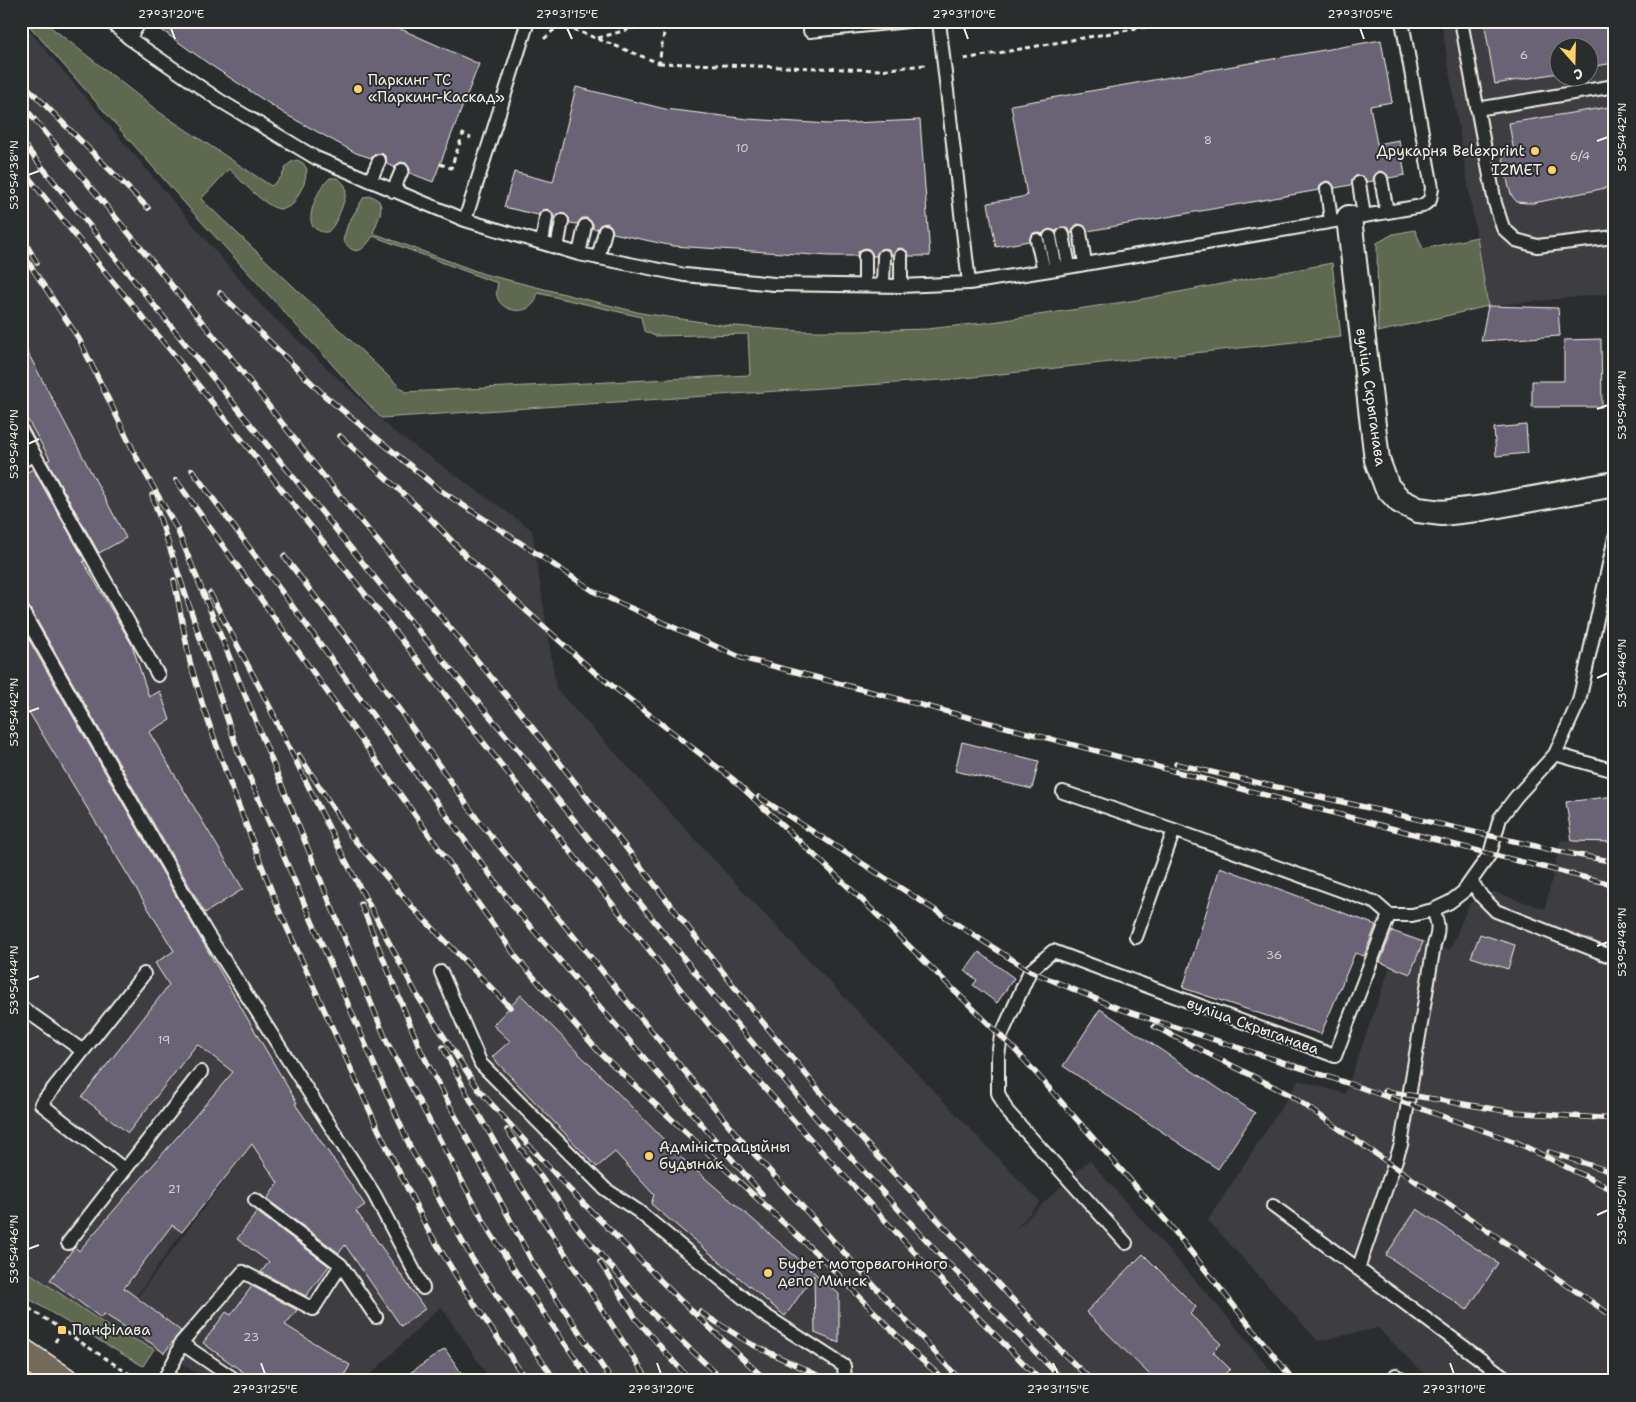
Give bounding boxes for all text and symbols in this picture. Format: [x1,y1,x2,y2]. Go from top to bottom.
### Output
text: 27°31'20"E [138,6,204,22]
text: 27°31'15"E [536,6,598,22]
text: 27°31'10"E [932,6,996,22]
text: 27°31'05"E [1327,6,1393,22]
north arrow [1548,38,1598,88]
house number: 6 [1520,47,1528,63]
text: С [1571,64,1586,84]
place label: Паркинг ТС «Паркинг-Каскад» [368,70,505,107]
marker: Паркинг ТС «Паркинг-Каскад» [352,83,364,95]
text: 53°54'42"N [1614,103,1630,171]
house number: 8 [1204,132,1212,148]
text: 53°54'38"N [6,140,22,210]
house number: 10 [735,140,749,156]
place label: Друкарня Belexprint [1376,141,1525,161]
marker: Друкарня Belexprint [1529,145,1541,157]
house number: 6/4 [1570,148,1590,164]
place label: IZMET [1492,160,1542,180]
marker: IZMET [1546,164,1558,176]
street label: вуліца Скрыганава [1351,327,1391,468]
text: 53°54'44"N [1614,370,1630,440]
text: 53°54'40"N [6,409,22,479]
text: 53°54'46"N [1614,639,1630,707]
text: 53°54'42"N [6,678,22,746]
text: 53°54'48"N [1614,907,1630,977]
text: 53°54'44"N [6,945,22,1015]
house number: 36 [1266,947,1282,963]
street label: вуліца Скрыганава [1184,993,1323,1059]
house number: 19 [158,1032,170,1048]
place label: Адміністрацыйны будынак [659,1137,790,1174]
marker: Адміністрацыйны будынак [643,1150,655,1162]
text: 53°54'50"N [1614,1175,1630,1245]
house number: 21 [168,1181,180,1197]
text: 53°54'46"N [6,1215,22,1283]
place label: Буфет моторвагонного депо Минск [778,1254,948,1291]
marker: Буфет моторвагонного депо Минск [762,1267,774,1279]
place label: Панфілава [72,1320,151,1340]
marker: Панфілава [56,1324,68,1336]
house number: 23 [243,1329,259,1345]
text: 27°31'25"E [232,1381,298,1397]
text: 27°31'20"E [628,1381,694,1397]
text: 27°31'15"E [1027,1381,1089,1397]
text: 27°31'10"E [1422,1381,1486,1397]

